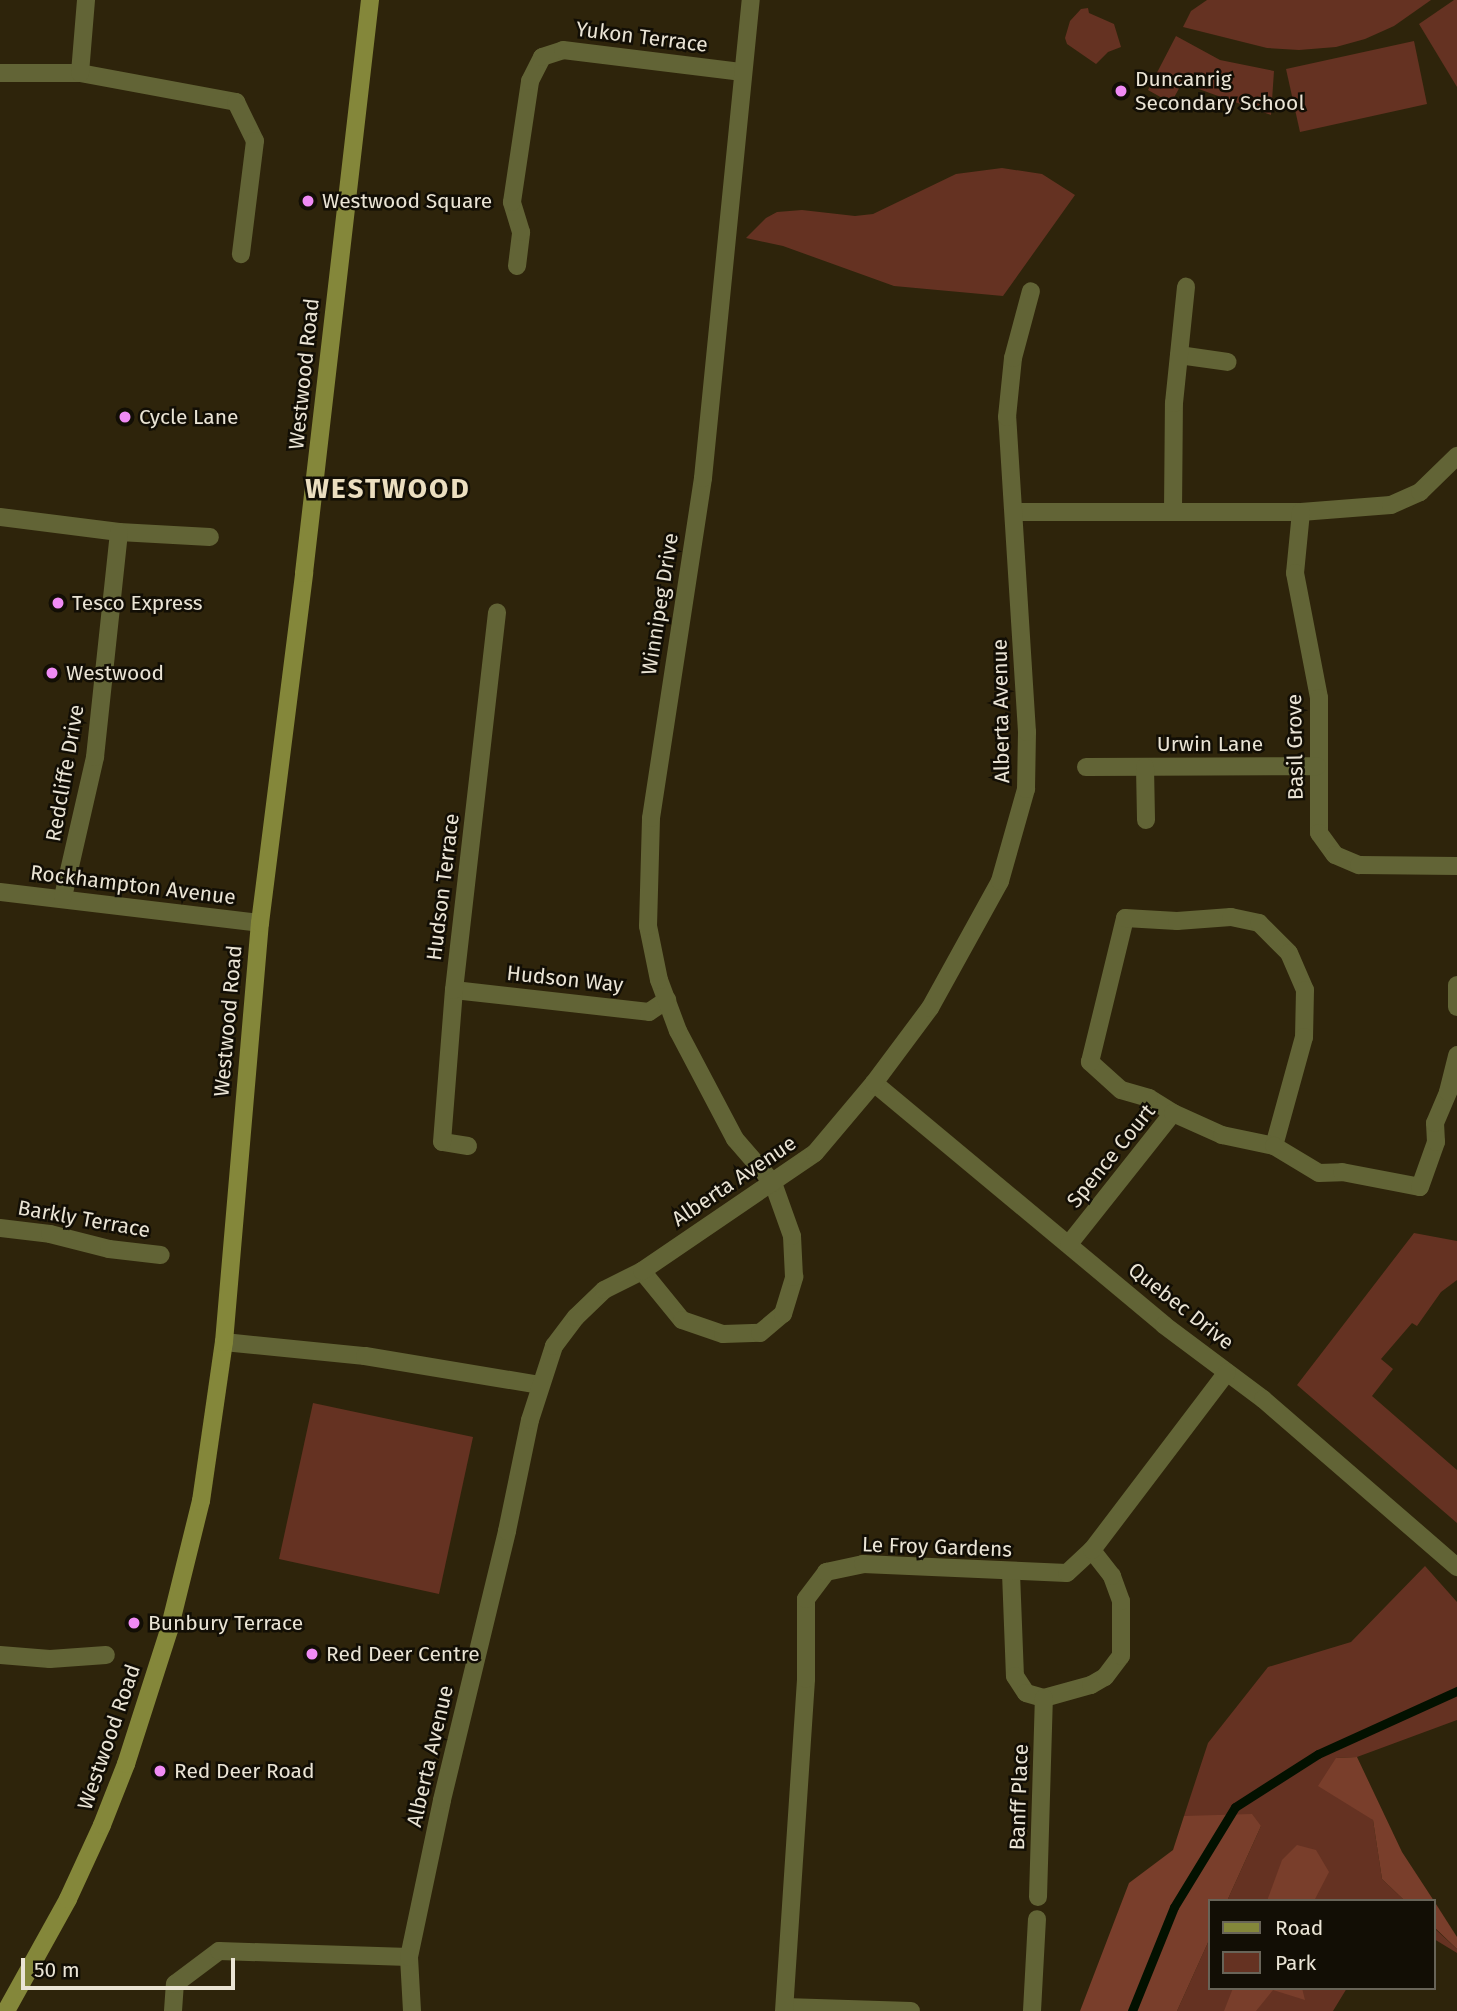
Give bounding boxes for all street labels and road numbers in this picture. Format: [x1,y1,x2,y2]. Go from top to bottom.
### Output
street label: Yukon Terrace [575,16,709,58]
street label: Westwood Road [284,297,324,451]
street label: Winnipeg Drive [636,531,684,677]
street label: Alberta Avenue [987,639,1015,783]
street label: Basil Grove [1281,694,1309,800]
street label: Redcliffe Drive [41,703,89,843]
street label: Urwin Lane [1157,731,1263,757]
street label: Hudson Terrace [421,812,465,962]
street label: Rockhampton Avenue [29,860,237,910]
street label: Westwood Road [209,944,247,1098]
street label: Hudson Way [505,960,625,998]
street label: Spence Court [1062,1099,1160,1213]
street label: Alberta Avenue [667,1130,801,1232]
street label: Barkly Terrace [16,1195,152,1243]
street label: Quebec Drive [1123,1257,1239,1355]
street label: Le Froy Gardens [861,1532,1013,1562]
street label: Westwood Road [72,1661,146,1813]
street label: Alberta Avenue [401,1683,459,1829]
street label: Banff Place [1005,1743,1033,1851]

